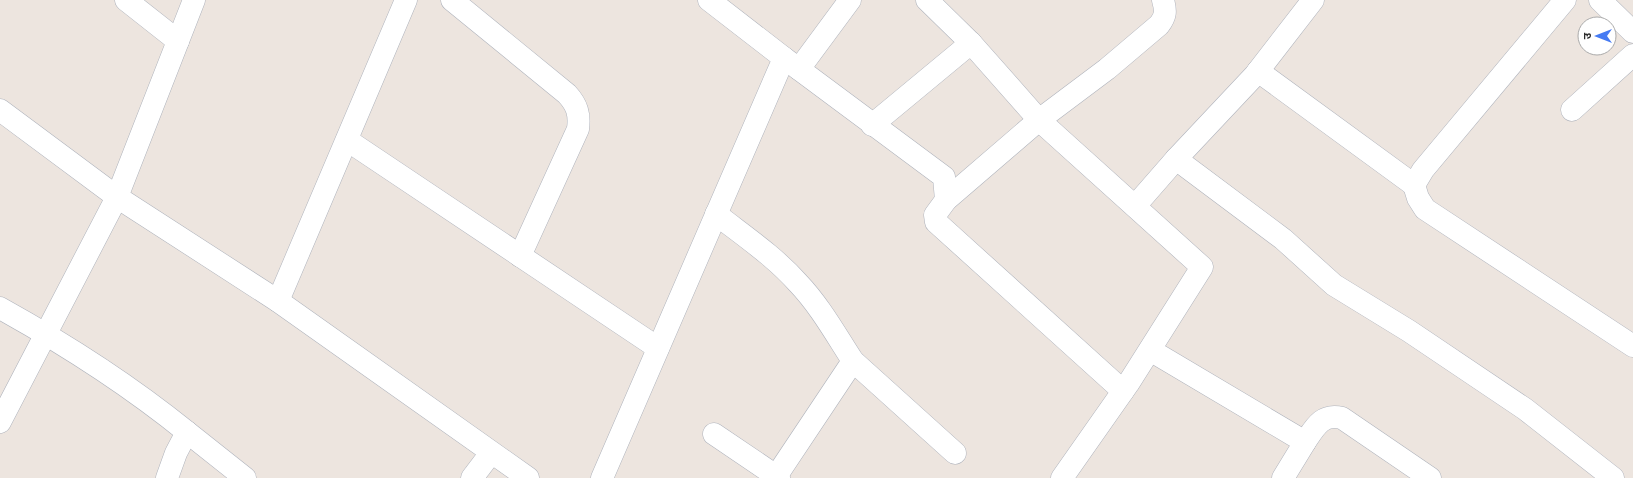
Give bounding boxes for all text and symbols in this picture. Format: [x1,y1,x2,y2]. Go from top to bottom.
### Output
north arrow [1577,16,1617,56]
text: उ [1579,32,1594,39]

